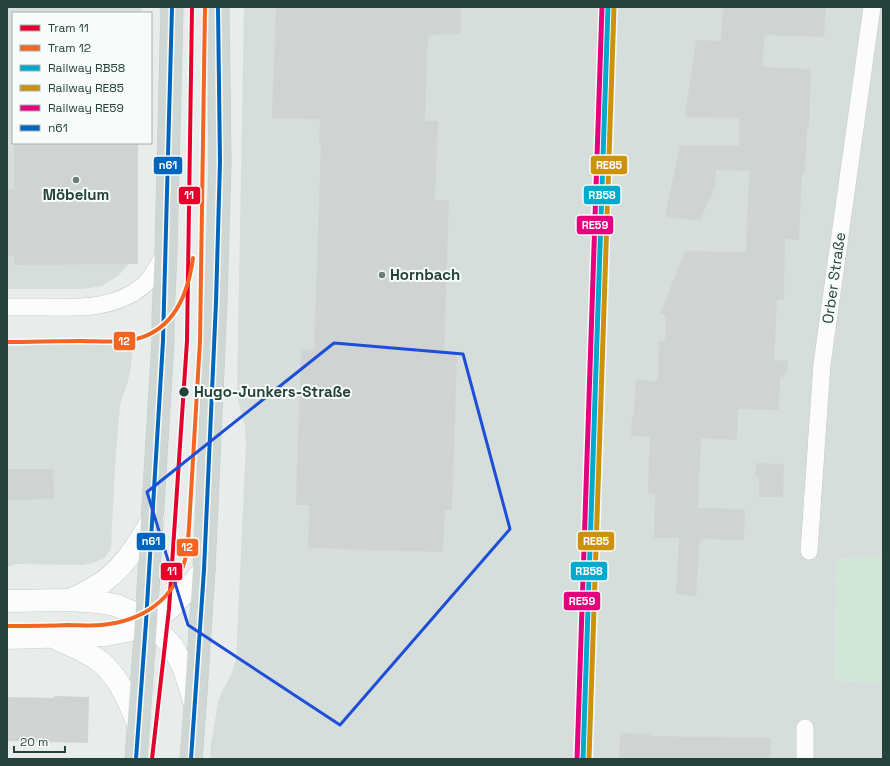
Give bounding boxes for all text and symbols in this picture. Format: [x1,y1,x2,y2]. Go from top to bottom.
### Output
legend [12,12,152,144]
text: Tram 11 [48,20,89,36]
text: Tram 12 [48,40,91,56]
text: Railway RB58 [48,60,125,76]
text: Railway RE85 [48,80,124,96]
text: Railway RE59 [48,100,124,116]
text: n61 [48,120,68,136]
line badge: RE85 [590,155,628,175]
line badge: n61 [153,156,183,175]
text: n61 [159,158,177,172]
text: RE85 [596,158,623,172]
marker: Möbelum [71,175,81,185]
place label: Möbelum [43,185,109,204]
line badge: RB58 [583,185,621,205]
line badge: 11 [178,186,201,205]
text: 11 [184,188,194,202]
text: RB58 [588,188,616,202]
line badge: RE59 [576,215,614,235]
text: RE59 [582,218,608,232]
street label: Orber Straße [818,231,849,325]
place label: Hornbach [390,265,460,284]
marker: Hornbach [377,270,387,280]
line badge: 12 [113,331,136,351]
text: 12 [118,334,130,348]
place label: Hugo-Junkers-Straße [194,382,351,401]
marker: Hugo-Junkers-Straße [177,385,191,399]
line badge: RE85 [577,531,615,551]
line badge: n61 [136,532,166,551]
text: n61 [142,534,160,548]
text: RE85 [583,534,610,548]
line badge: 12 [176,538,199,557]
text: 12 [181,540,193,554]
line badge: RB58 [570,561,608,581]
line badge: 11 [160,562,183,581]
text: 11 [167,564,177,578]
text: RB58 [575,564,603,578]
line badge: RE59 [563,591,601,611]
text: RE59 [569,594,595,608]
scale bar [14,728,65,754]
text: 20 m [20,734,48,750]

